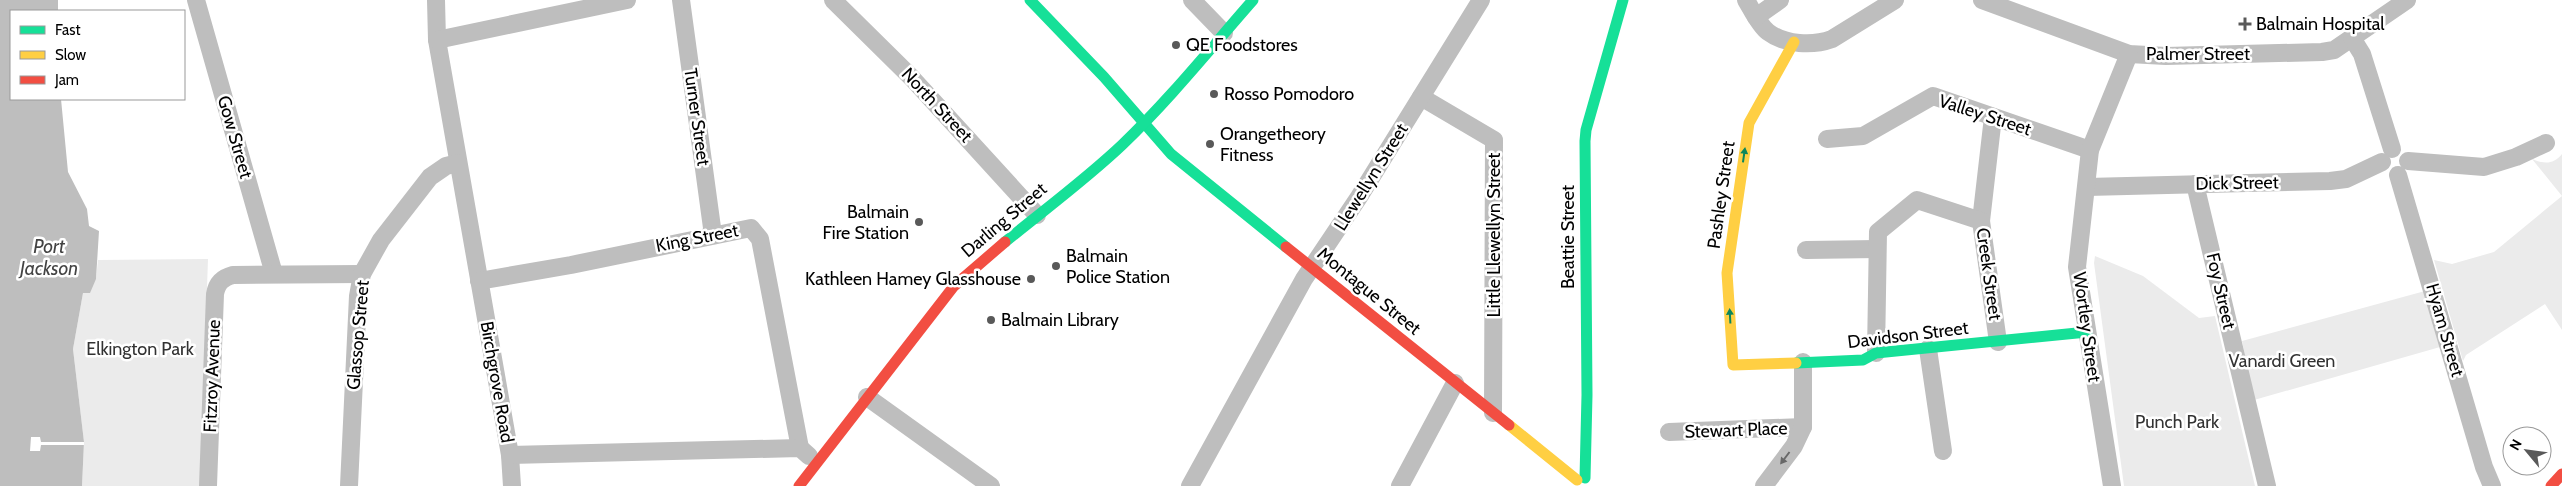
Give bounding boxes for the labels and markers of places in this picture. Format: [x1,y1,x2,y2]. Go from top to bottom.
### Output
place label: Balmain Hospital [2256,13,2385,35]
marker: Balmain Hospital [2238,17,2252,31]
place label: QE Foodstores [1186,34,1298,56]
marker: QE Foodstores [1170,39,1182,51]
place label: Rosso Pomodoro [1224,83,1354,105]
marker: Rosso Pomodoro [1208,88,1220,100]
place label: Orangetheory Fitness [1220,123,1326,166]
marker: Orangetheory Fitness [1204,138,1216,150]
place label: Balmain Fire Station [823,201,909,244]
marker: Balmain Fire Station [913,216,925,228]
place label: Balmain Police Station [1066,245,1170,288]
marker: Balmain Police Station [1050,260,1062,272]
place label: Kathleen Hamey Glasshouse [805,268,1021,290]
marker: Kathleen Hamey Glasshouse [1025,273,1037,285]
place label: Balmain Library [1001,309,1119,331]
marker: Balmain Library [985,314,997,326]

